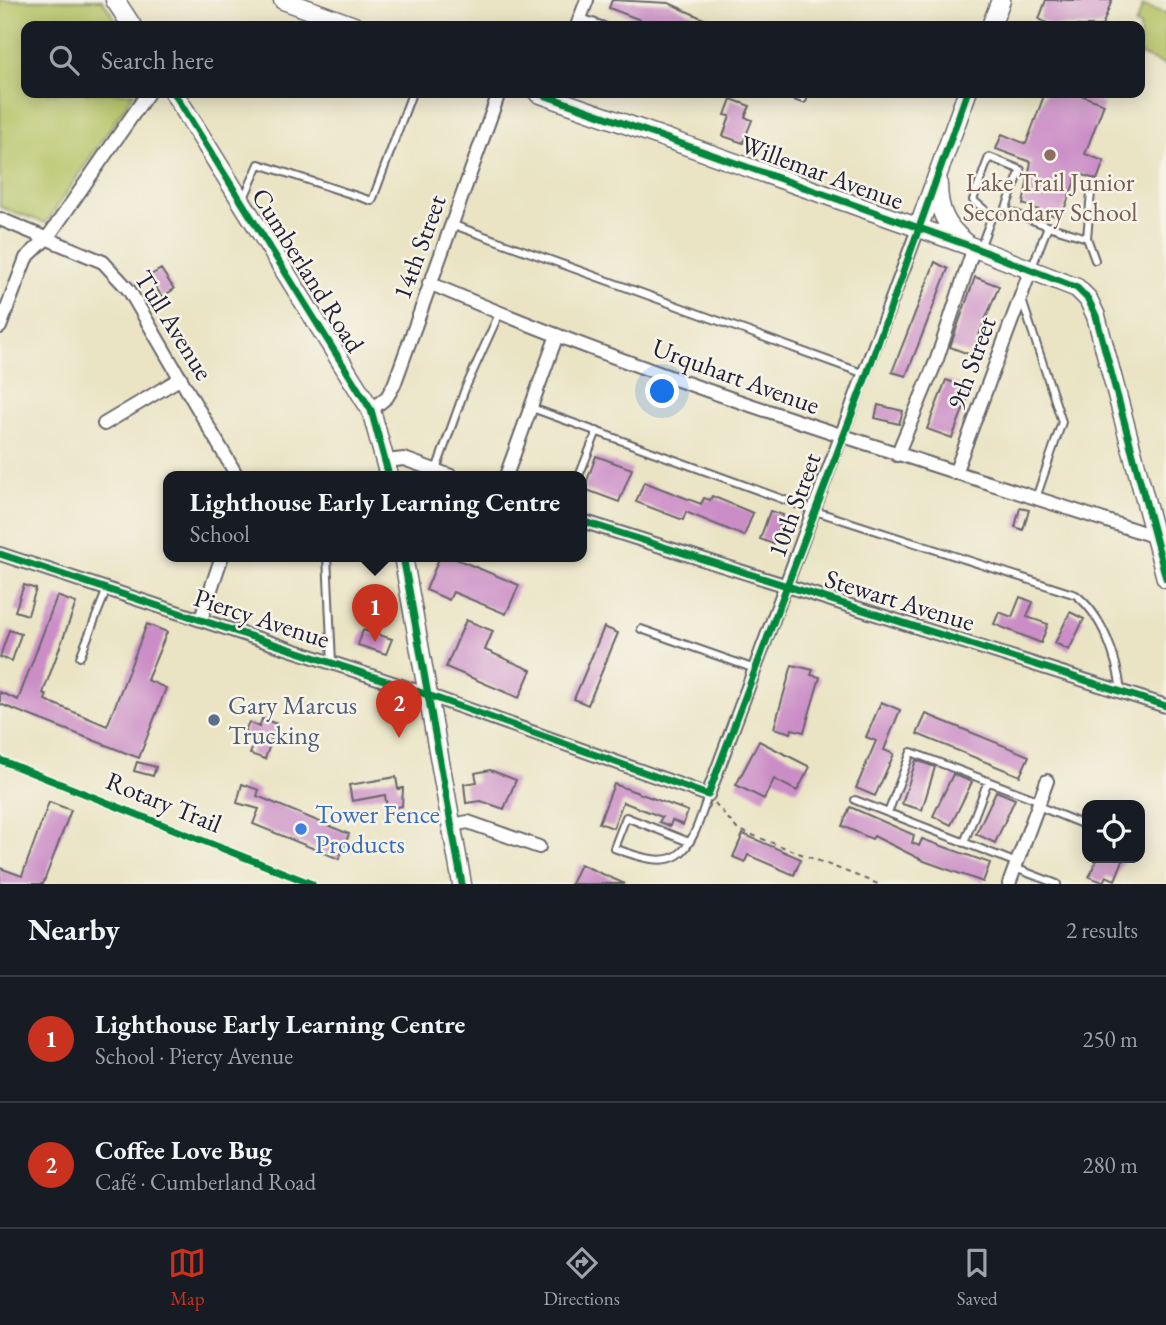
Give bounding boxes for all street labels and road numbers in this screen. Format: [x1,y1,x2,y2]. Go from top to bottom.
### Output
street label: Willemar Avenue [736,127,908,217]
street label: Cumberland Road [244,181,373,359]
street label: 14th Street [384,190,454,304]
street label: Tull Avenue [127,264,221,386]
street label: 9th Street [939,312,1003,414]
street label: Urquhart Avenue [648,330,824,422]
street label: 10th Street [759,448,829,562]
street label: Stewart Avenue [821,561,979,639]
street label: Piercy Avenue [190,580,334,656]
street label: Rotary Trail [101,763,227,841]

